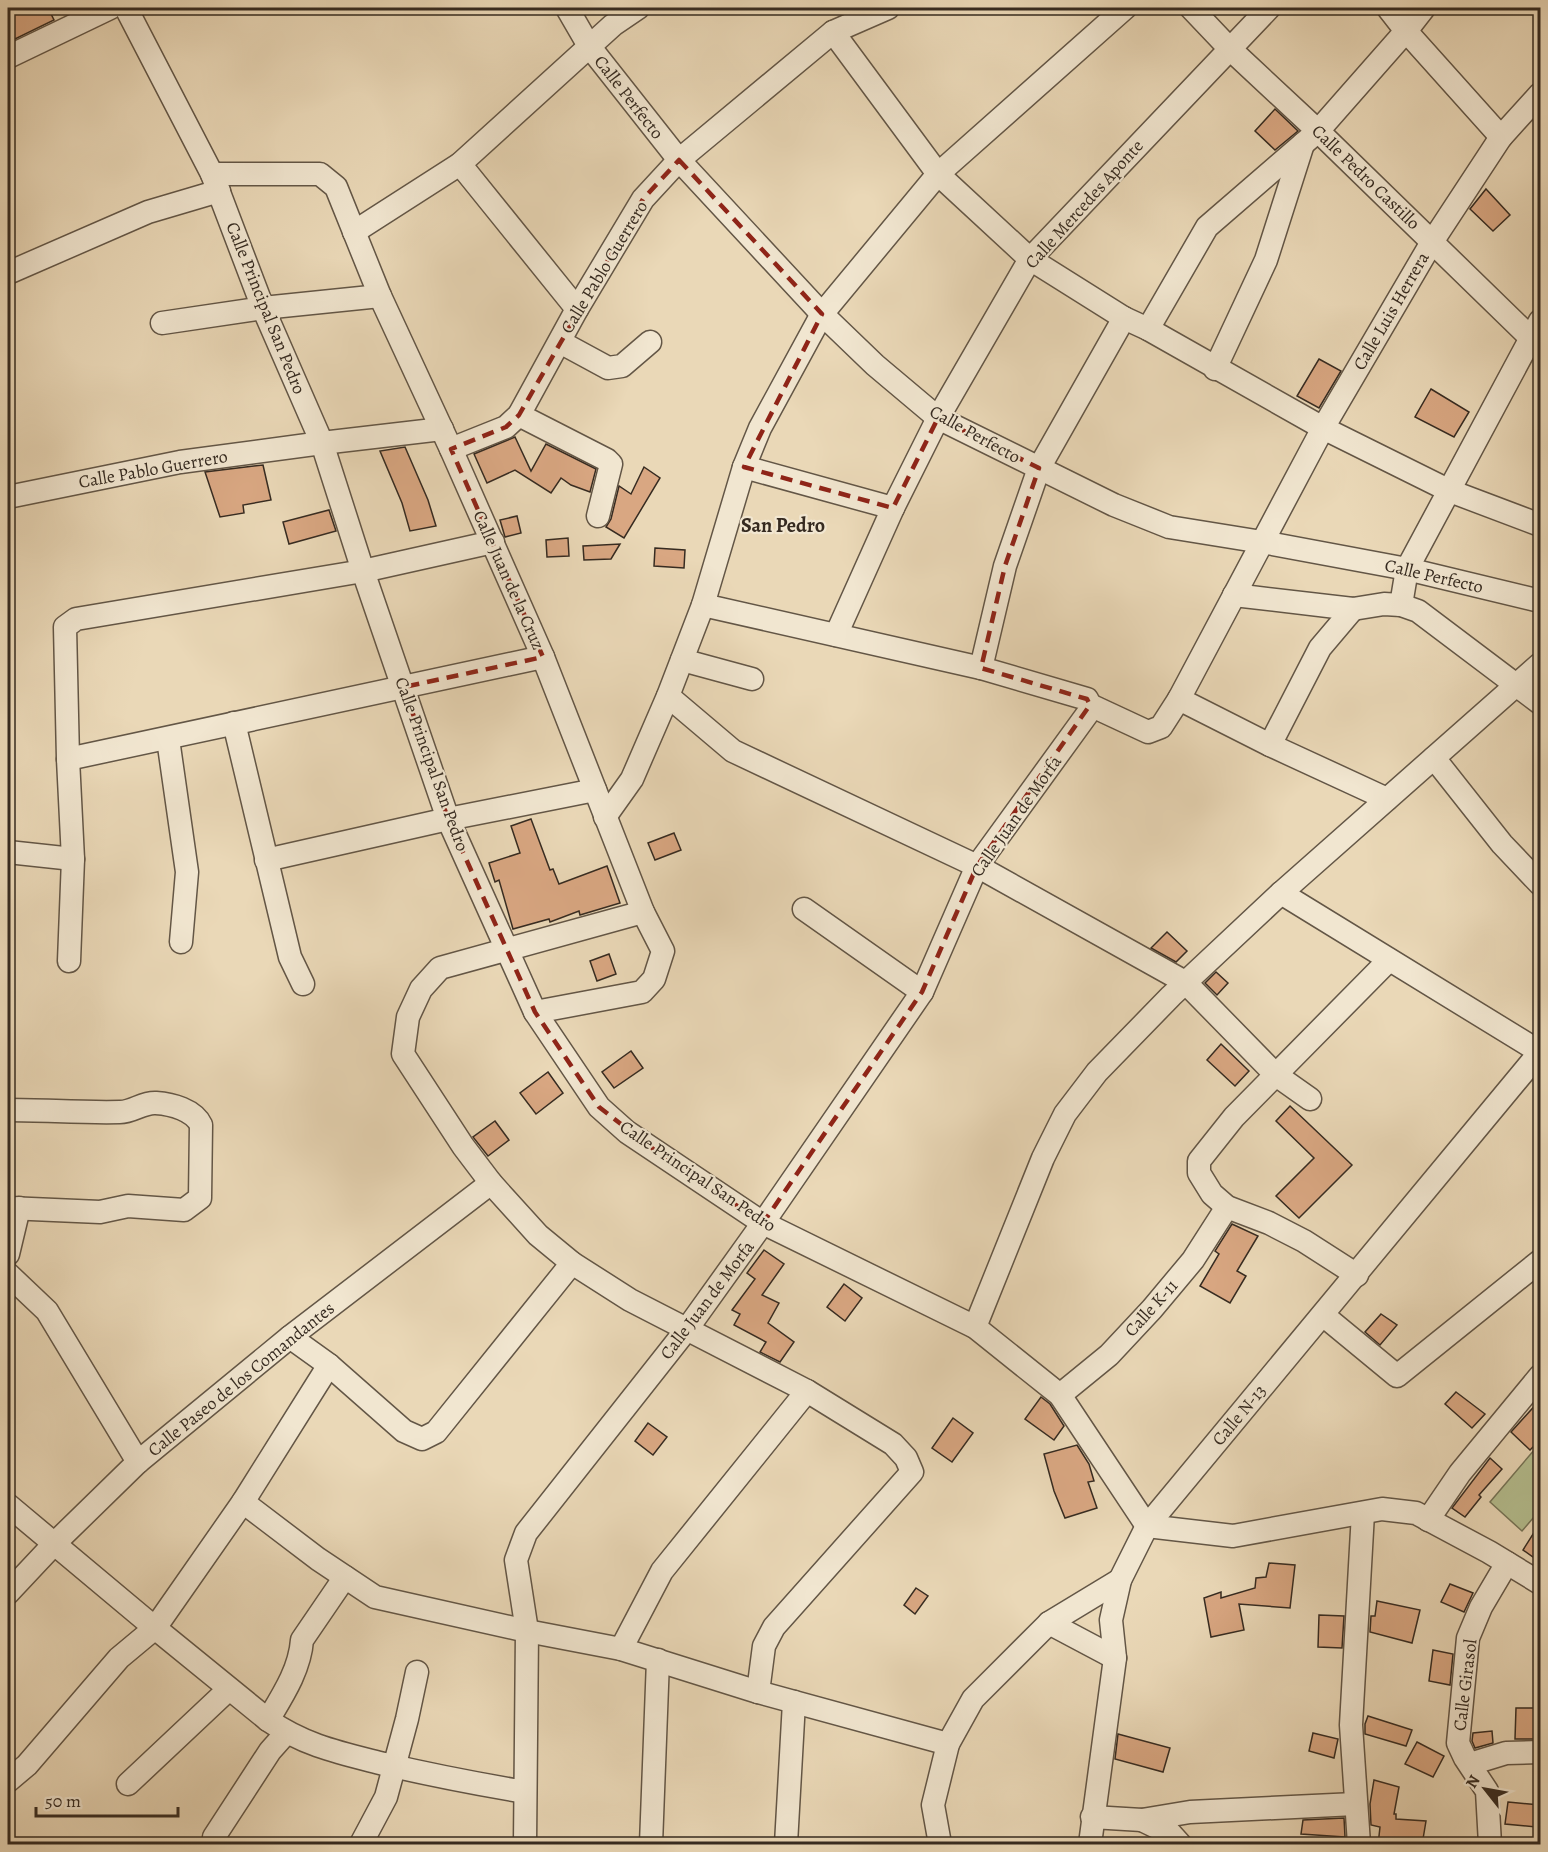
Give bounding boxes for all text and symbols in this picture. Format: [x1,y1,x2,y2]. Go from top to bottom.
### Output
street label: Calle Perfecto [589,50,669,144]
street label: Calle Pedro Castillo [1307,119,1425,235]
street label: Calle Mercedes Aponte [1019,134,1149,274]
street label: Calle Pablo Guerrero [555,196,653,338]
street label: Calle Principal San Pedro [220,218,312,398]
street label: Calle Luis Herrera [1347,247,1435,375]
street label: Calle Perfecto [925,399,1025,469]
street label: Calle Pablo Guerrero [77,444,229,494]
street label: Calle Juan de la Cruz [467,506,551,654]
district label: San Pedro [741,512,825,539]
street label: Calle Perfecto [1382,553,1486,599]
street label: Calle Principal San Pedro [389,674,475,854]
street label: Calle Juan de Morfa [965,750,1067,882]
street label: Calle Principal San Pedro [615,1115,781,1237]
street label: Calle Juan de Morfa [654,1235,760,1364]
street label: Calle K-11 [1119,1274,1183,1342]
street label: Calle Paseo de los Comandantes [143,1296,339,1462]
street label: Calle N-13 [1206,1379,1272,1451]
street label: Calle Girasol [1447,1637,1483,1732]
north arrow [1455,1759,1515,1819]
text: N [1461,1771,1486,1792]
scale bar [36,1780,178,1818]
text: 50 m [45,1789,81,1813]

